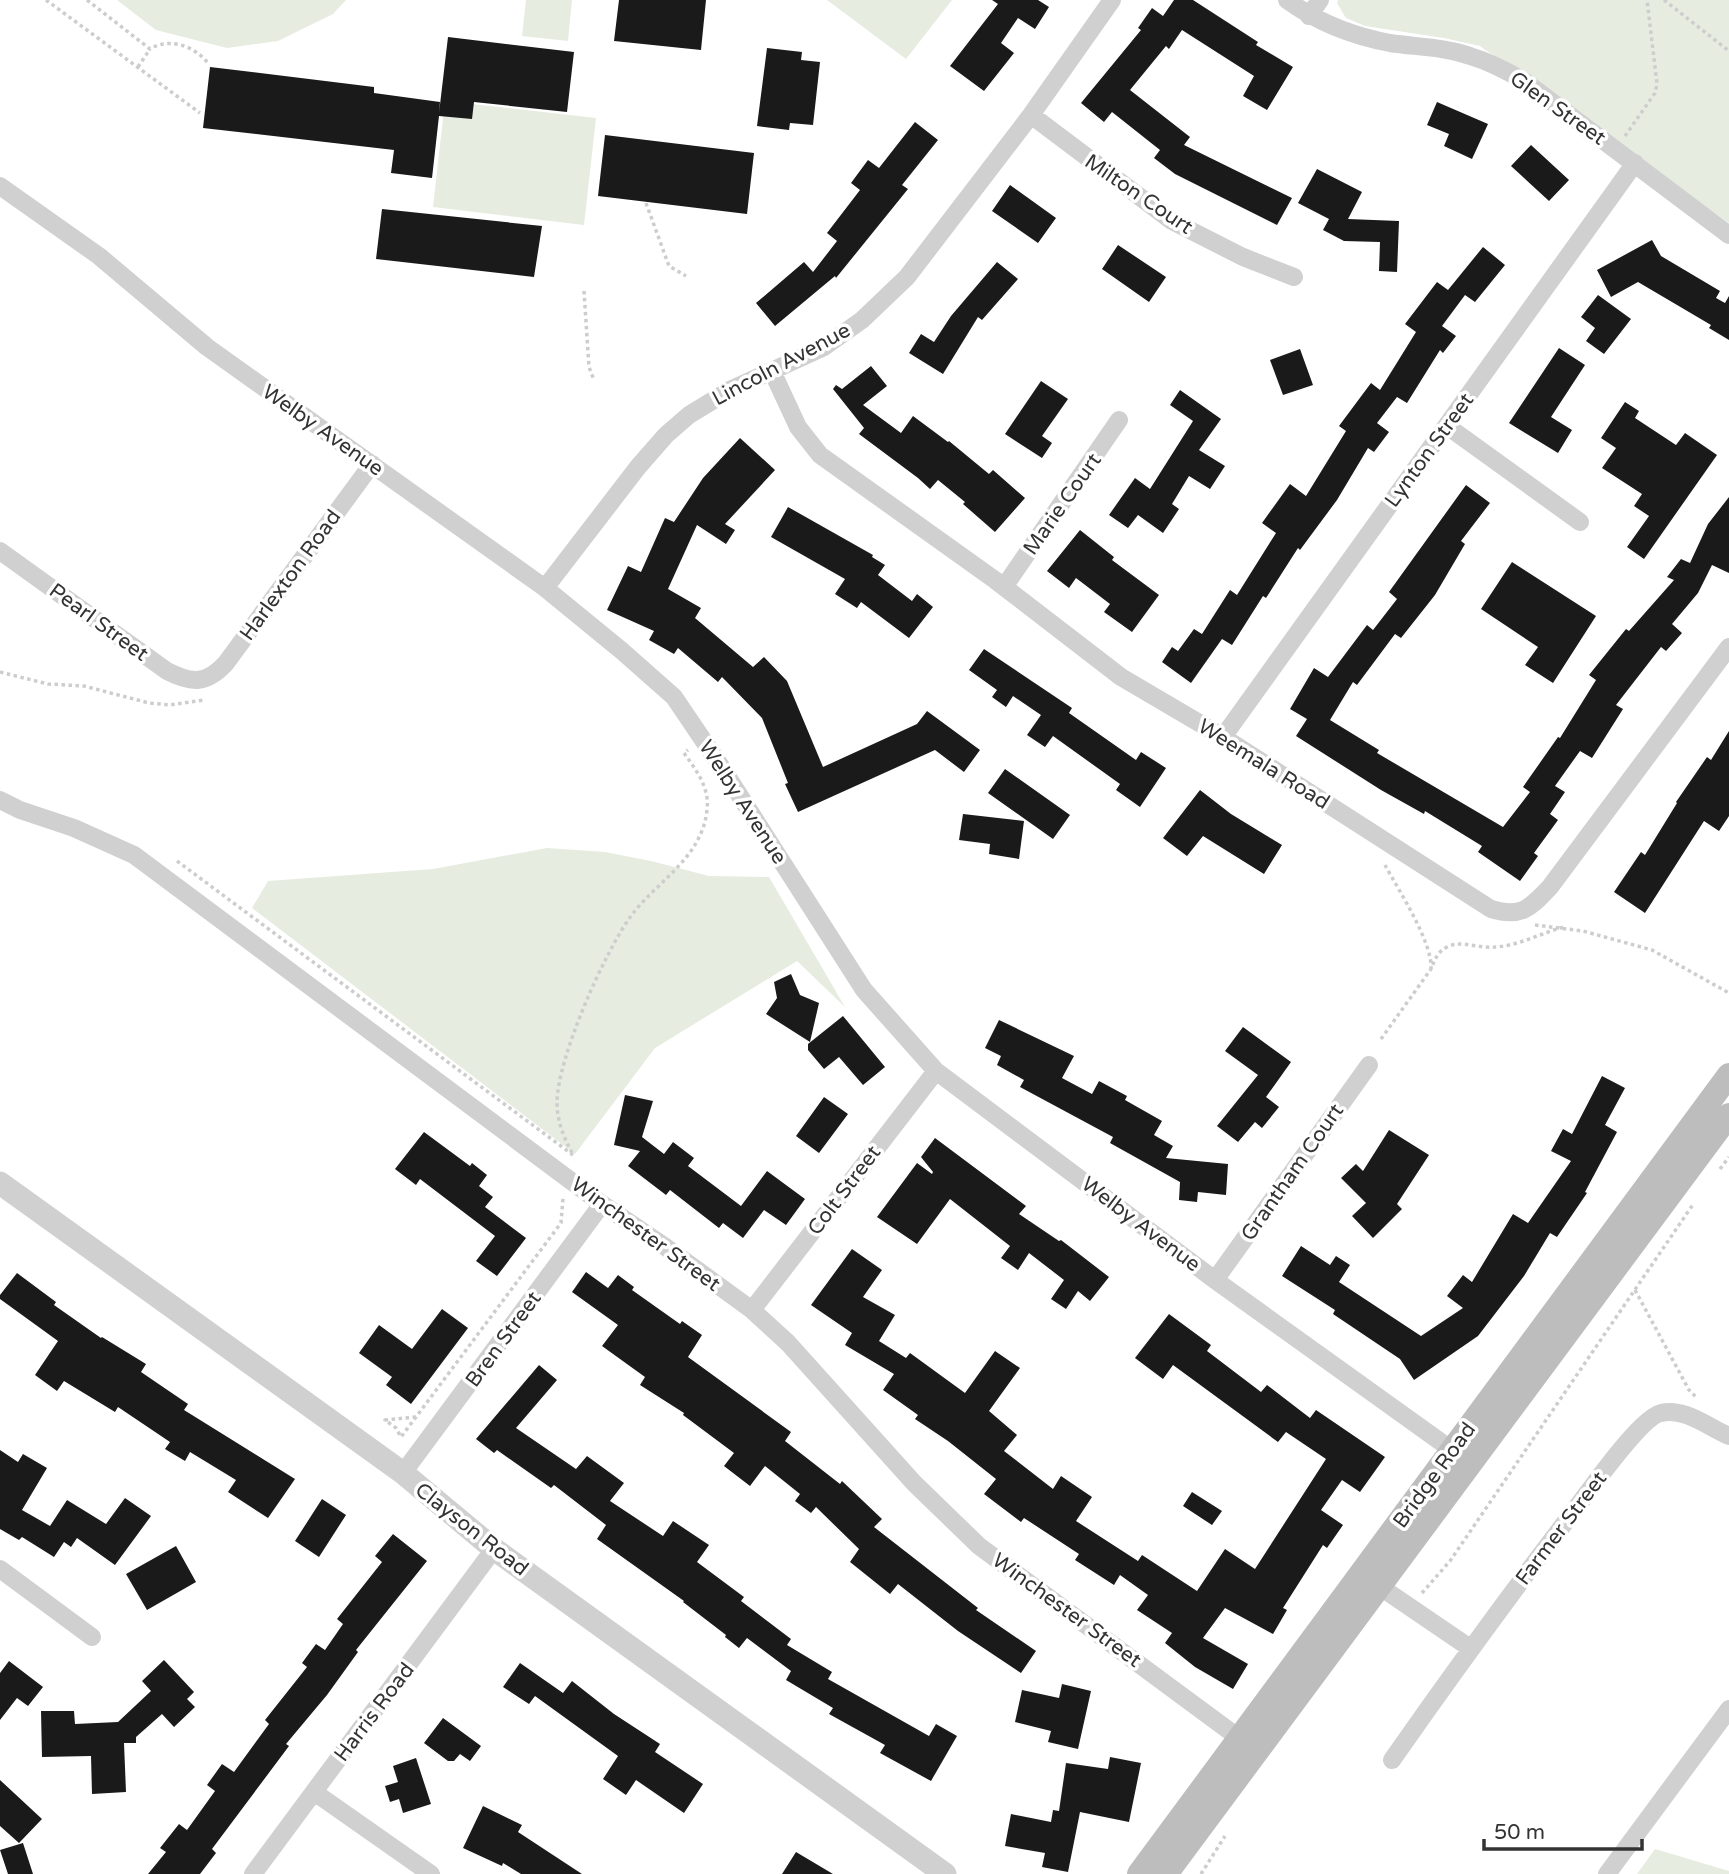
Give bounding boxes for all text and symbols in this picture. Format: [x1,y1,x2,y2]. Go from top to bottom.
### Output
street label: Glen Street [1505,66,1610,151]
street label: Milton Court [1080,149,1198,240]
street label: Lincoln Avenue [708,318,855,411]
street label: Welby Avenue [257,379,388,482]
street label: Lynton Street [1380,388,1479,512]
street label: Marie Court [1018,449,1107,560]
street label: Harlexton Road [235,505,346,646]
street label: Pearl Street [44,578,153,667]
street label: Weemala Road [1193,714,1334,815]
street label: Welby Avenue [693,736,792,869]
street label: Grantham Court [1236,1099,1349,1246]
street label: Colt Street [803,1141,886,1240]
street label: Winchester Street [566,1172,725,1297]
street label: Welby Avenue [1076,1172,1205,1277]
street label: Bren Street [460,1287,547,1392]
street label: Bridge Road [1388,1418,1481,1533]
street label: Farmer Street [1511,1467,1612,1590]
street label: Clayson Road [410,1477,533,1581]
street label: Winchester Street [987,1548,1146,1673]
street label: Harris Road [329,1658,420,1767]
scale bar [1484,1808,1642,1852]
text: 50 m [1494,1820,1545,1845]

